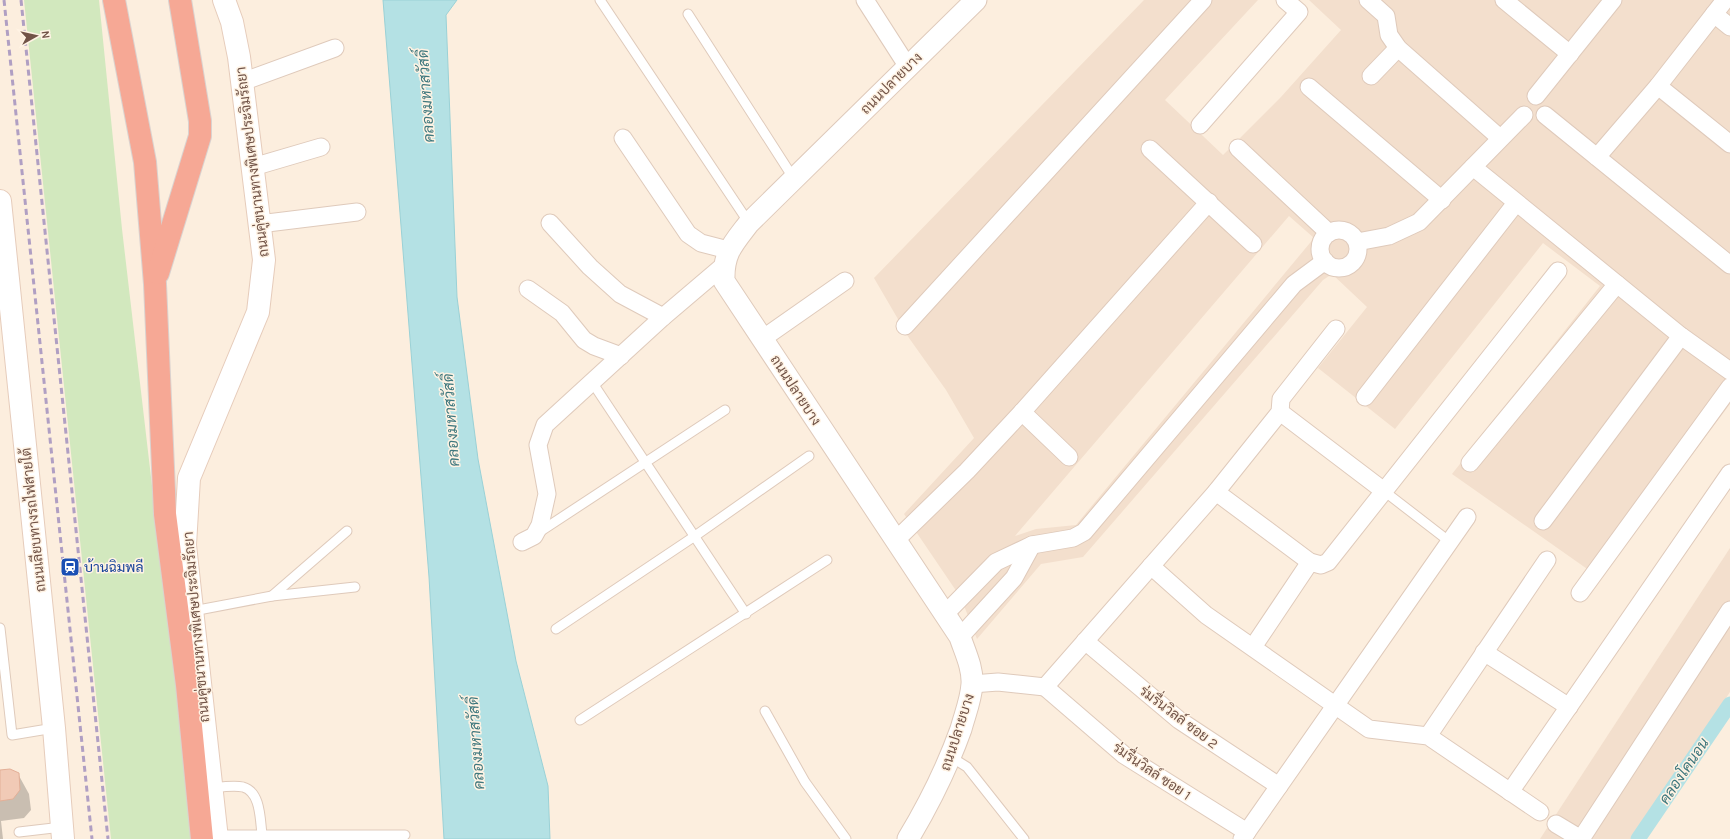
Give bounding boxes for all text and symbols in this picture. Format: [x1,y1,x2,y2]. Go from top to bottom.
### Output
north arrow [16,16,56,56]
text: N [38,30,52,39]
water label: คลองมหาสวัสดิ์ [407,46,438,144]
street label: ถนนปลายบาง [857,49,926,118]
street label: ถนนคู่ขนานทางพิเศษประจิมรัถยา [232,66,274,258]
street label: ถนนปลายบาง [767,352,825,429]
water label: คลองมหาสวัสดิ์ [432,370,463,468]
street label: ถนนเลียบทางรถไฟสายใต้ [16,446,50,593]
street label: ถนนคู่ขนานทางพิเศษประจิมรัถยา [180,531,214,723]
station icon: บ้านฉิมพลี [59,556,81,578]
place label: บ้านฉิมพลี [84,558,144,576]
street label: ร่มรื่นวิลล์ ซอย 2 [1136,679,1224,753]
street label: ถนนปลายบาง [937,691,978,773]
water label: คลองมหาสวัสดิ์ [457,693,488,791]
water label: คลองโคนอน [1654,734,1713,808]
street label: ร่มรื่นวิลล์ ซอย 1 [1109,736,1196,804]

